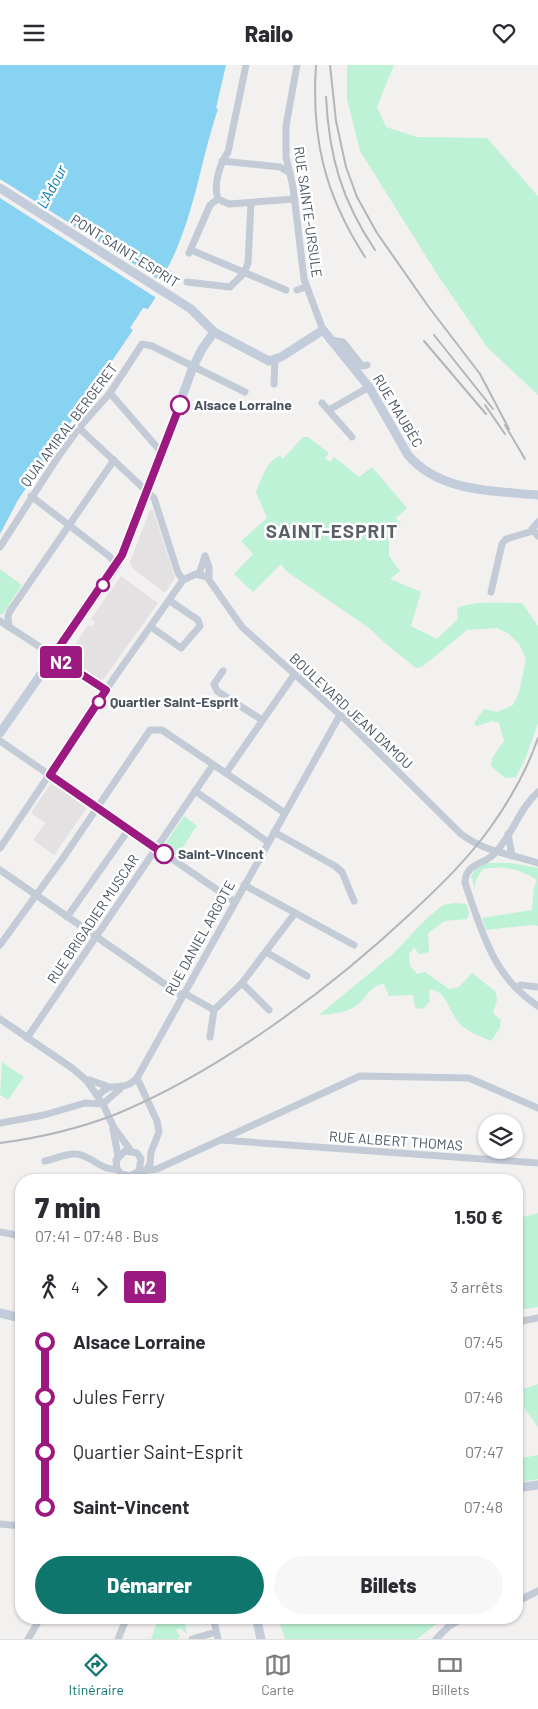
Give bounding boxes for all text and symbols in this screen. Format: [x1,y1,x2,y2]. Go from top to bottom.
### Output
icon: menu [20,19,48,47]
icon: heart [490,19,518,47]
text: Railo [245,20,293,46]
street label: RUE SAINTE-URSULE [291,145,326,278]
water label: L'Adour [32,161,70,211]
street label: PONT SAINT-ESPRIT [68,210,183,291]
street label: QUAI AMIRAL BERGERET [17,360,121,490]
street label: RUE MAUBÈC [370,371,427,450]
marker: Alsace Lorraine [170,395,190,415]
place label: Alsace Lorraine [194,396,292,413]
district label: SAINT-ESPRIT [266,519,398,542]
unlabelled marker [96,578,110,592]
line badge: N2 [38,646,84,678]
street label: BOULEVARD JEAN D'AMOU [286,649,416,772]
text: N2 [50,651,72,673]
place label: Quartier Saint-Esprit [110,693,239,710]
marker: Quartier Saint-Esprit [92,695,106,709]
marker: Saint-Vincent [154,844,174,864]
place label: Saint-Vincent [178,845,264,862]
street label: RUE BRIGADIER MUSCAR [43,851,142,986]
street label: RUE DANIEL ARGOTE [161,877,238,998]
map controls [478,1114,523,1159]
button: layers [478,1114,523,1159]
street label: RUE ALBERT THOMAS [329,1127,463,1154]
text: 7 min [35,1190,101,1224]
text: 1.50 € [454,1205,503,1228]
text: 07:41 – 07:48 · Bus [35,1226,159,1245]
icon: walk [35,1273,63,1301]
icon: forward [88,1273,116,1301]
text: N2 [134,1276,156,1298]
text: 4 [71,1277,80,1296]
text: 3 arrêts [450,1277,503,1296]
text: Alsace Lorraine [73,1330,206,1353]
text: 07:45 [464,1332,503,1351]
text: Jules Ferry [73,1385,165,1408]
text: 07:46 [464,1387,503,1406]
text: Quartier Saint-Esprit [73,1440,243,1463]
text: 07:47 [465,1442,503,1461]
text: Saint-Vincent [73,1495,189,1518]
text: 07:48 [464,1497,503,1516]
button: Démarrer [35,1556,264,1614]
button: Billets [274,1556,503,1614]
tab: Itinéraire [69,1651,124,1698]
tab: Carte [261,1651,294,1698]
tab: Billets [431,1651,469,1698]

